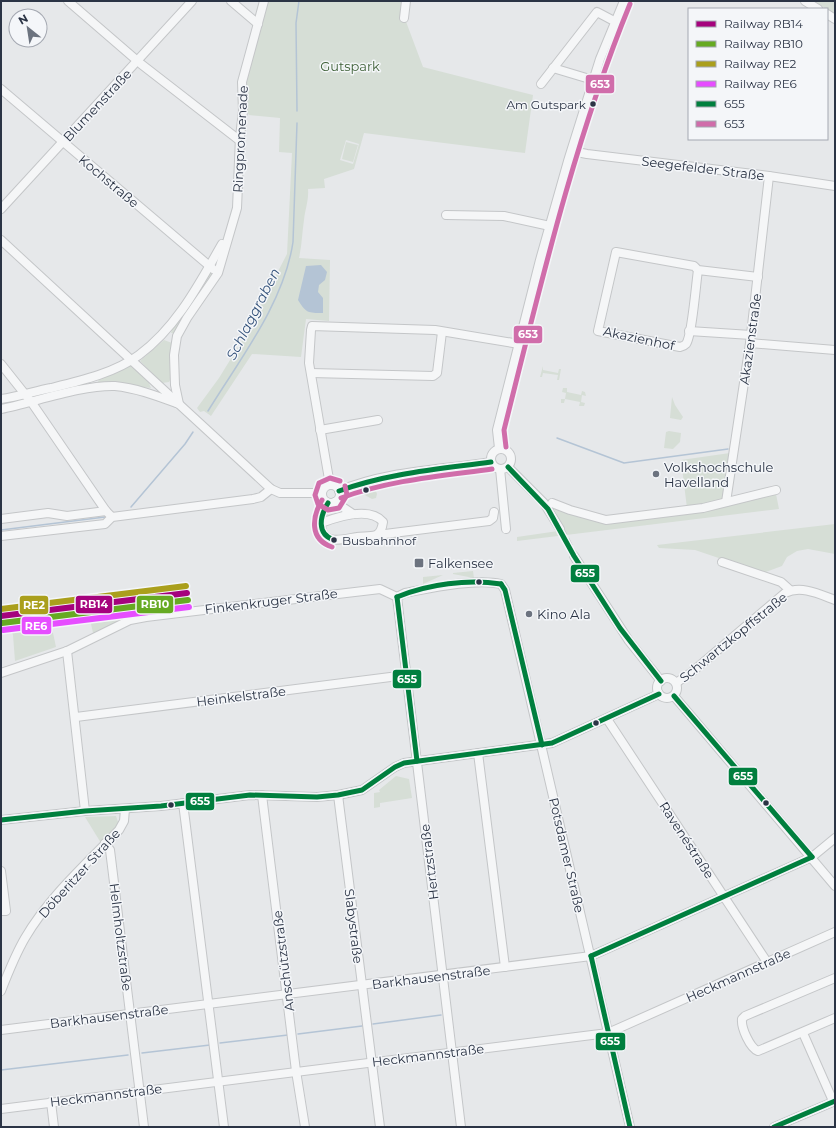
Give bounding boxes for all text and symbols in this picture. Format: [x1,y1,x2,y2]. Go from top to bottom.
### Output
north arrow [8,8,48,48]
legend [688,8,828,140]
text: N [16,11,30,28]
text: Railway RB14 [724,16,803,31]
text: Railway RB10 [724,36,803,51]
text: Railway RE2 [724,56,797,71]
park label: Gutspark [320,58,380,74]
street label: Blumenstraße [59,65,135,144]
line badge: 653 [585,74,615,94]
text: Railway RE6 [724,76,797,91]
text: 653 [590,77,610,91]
street label: Ringpromenade [229,85,251,193]
text: 655 [724,96,745,111]
place label: Am Gutspark [506,97,587,112]
marker: Am Gutspark [588,99,598,109]
text: 653 [724,116,745,131]
street label: Kochstraße [76,151,142,211]
street label: Seegefelder Straße [641,153,765,183]
water label: Schlaggraben [222,265,284,363]
street label: Akazienstraße [736,292,764,386]
street label: Akazienhof [602,323,677,354]
line badge: 653 [513,325,543,344]
text: 653 [518,327,538,341]
place label: Volkshochschule Havelland [664,459,773,490]
marker: Volkshochschule Havelland [651,469,661,479]
unlabelled marker [361,485,371,495]
place label: Busbahnhof [342,533,417,548]
marker: Busbahnhof [329,535,339,545]
place label: Falkensee [428,555,493,571]
marker: Falkensee [413,557,425,569]
line badge: 655 [570,564,600,583]
text: 655 [575,566,595,580]
unlabelled marker [474,577,484,587]
street label: Finkenkruger Straße [204,585,339,617]
street label: Schwartzkopffstraße [676,589,790,685]
line badge: RE2 [19,595,49,615]
line badge: RB14 [75,595,113,614]
line badge: RB10 [136,595,174,614]
text: RB14 [80,597,109,611]
text: RB10 [141,597,170,611]
text: RE2 [23,598,45,612]
place label: Kino Ala [537,606,591,622]
marker: Kino Ala [524,609,534,619]
line badge: RE6 [21,616,52,635]
text: RE6 [25,619,47,633]
line badge: 655 [392,669,422,689]
text: 655 [397,672,417,686]
street label: Heinkelstraße [195,683,287,709]
unlabelled marker [591,718,601,728]
line badge: 655 [728,767,758,786]
text: 655 [733,769,753,783]
line badge: 655 [185,792,215,811]
text: 655 [190,794,210,808]
street label: Potsdamer Straße [546,796,588,914]
street label: Ravenéstraße [656,798,718,882]
unlabelled marker [761,798,771,808]
unlabelled marker [166,800,176,810]
street label: Hertzstraße [416,823,442,901]
street label: Döberitzer Straße [35,825,123,921]
street label: Helmholtzstraße [106,882,136,992]
street label: Slabystraße [341,888,367,964]
street label: Anschützstraße [269,909,297,1012]
street label: Heckmannstraße [683,945,793,1005]
street label: Barkhausenstraße [371,962,491,992]
street label: Barkhausenstraße [49,1001,169,1031]
line badge: 655 [595,1032,626,1051]
text: 655 [600,1034,620,1048]
street label: Heckmannstraße [371,1040,485,1070]
street label: Heckmannstraße [49,1080,163,1110]

